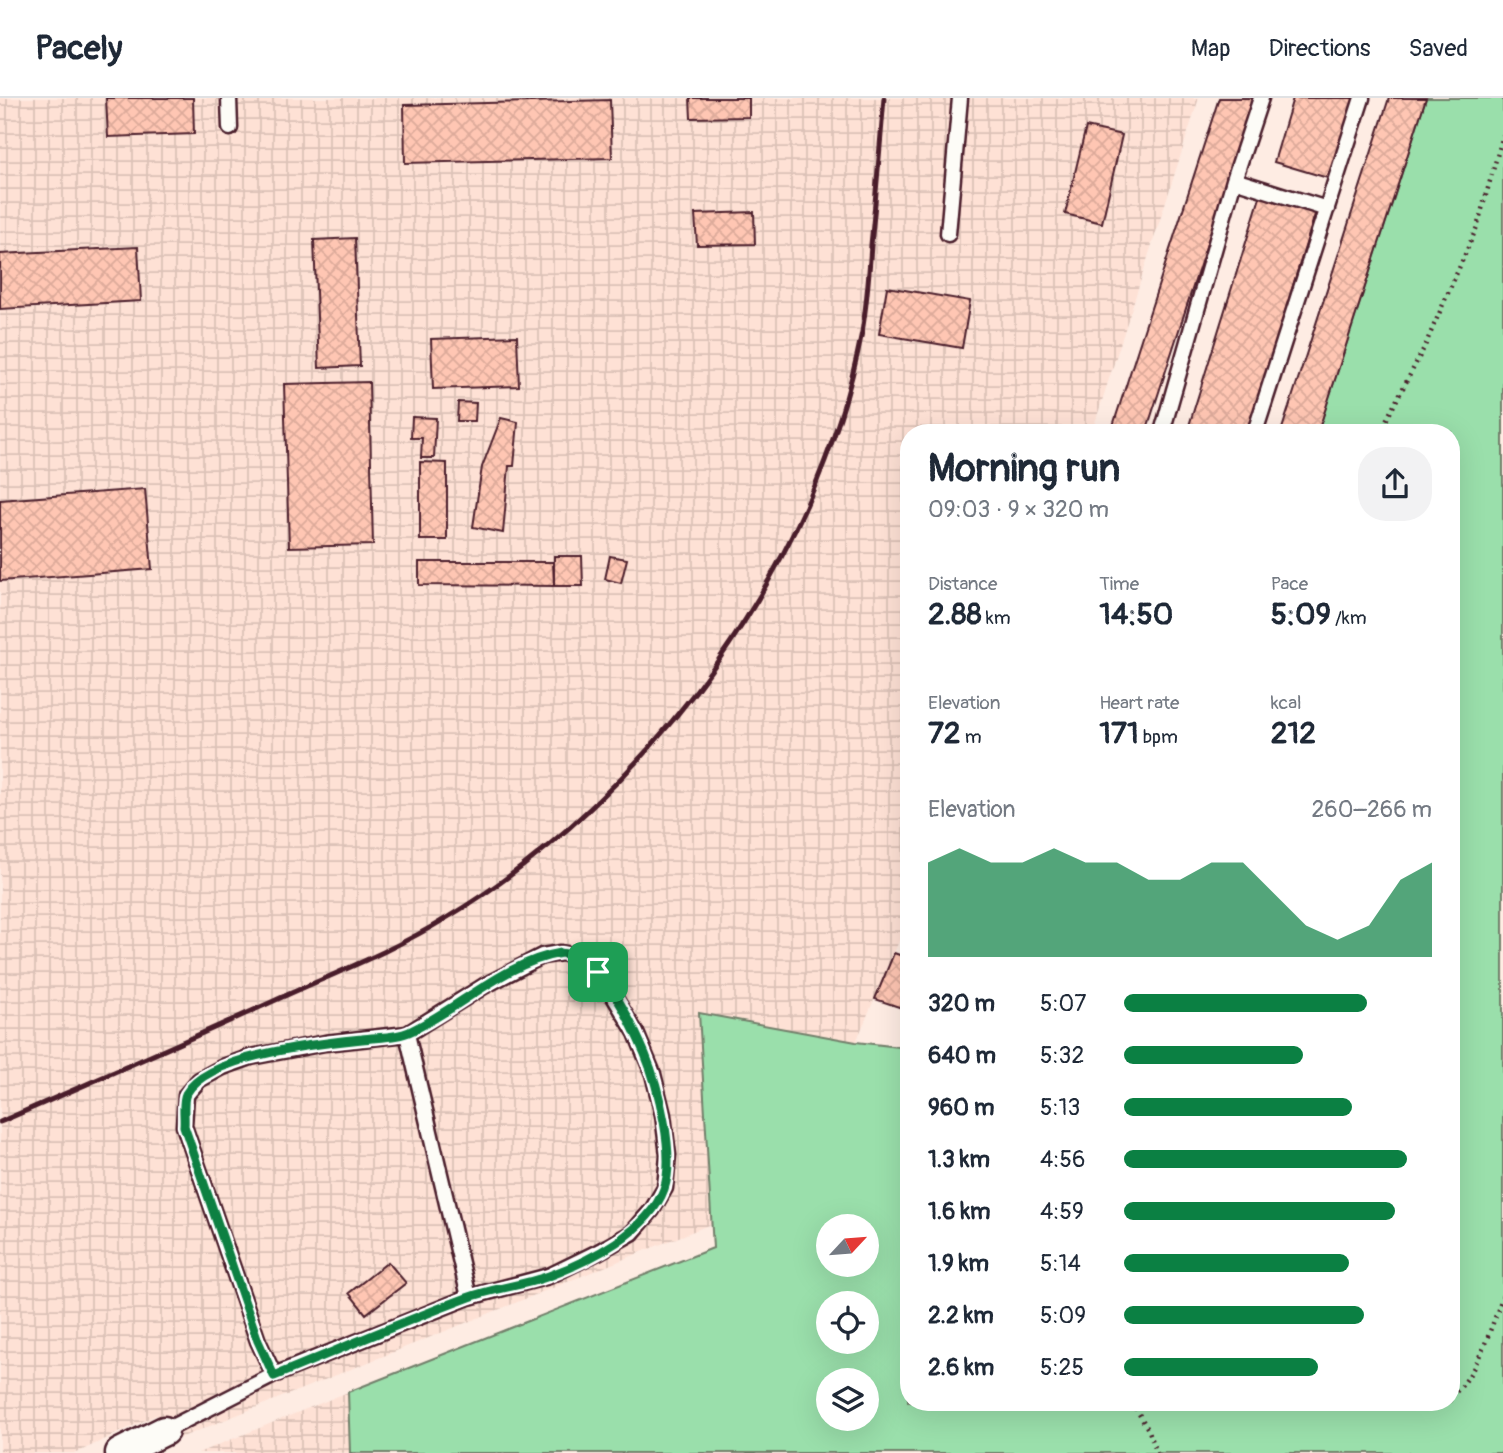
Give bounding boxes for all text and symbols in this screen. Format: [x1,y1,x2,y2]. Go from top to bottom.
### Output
text: Pacely [35,28,122,69]
text: Map [1191,34,1231,63]
text: Directions [1269,34,1370,63]
text: Saved [1408,34,1468,63]
text: Morning run [928,445,1120,493]
button: share [1358,447,1432,521]
text: 09:03 · 9 × 320 m [928,495,1109,524]
text: Distance [928,572,997,596]
text: Time [1099,572,1139,596]
text: Pace [1271,572,1308,596]
text: 2.88 [928,596,982,633]
text: 14:50 [1099,596,1173,633]
text: 5:09 [1271,596,1331,633]
text: km [982,606,1011,630]
text: /km [1331,606,1367,630]
text: Elevation [928,691,1000,715]
text: Heart rate [1099,691,1179,715]
text: kcal [1271,691,1302,715]
text: 72 [928,715,961,752]
text: 171 [1099,715,1139,752]
text: 212 [1271,715,1316,752]
text: m [961,725,982,749]
text: bpm [1139,725,1178,749]
text: Elevation [928,795,1016,824]
text: 260–266 m [1311,795,1432,824]
pin [568,942,628,1002]
icon: arrive [579,953,617,991]
text: 320 m [928,989,995,1018]
text: 5:07 [1040,989,1086,1018]
text: 640 m [928,1041,996,1070]
text: 5:32 [1040,1041,1084,1070]
text: 960 m [928,1093,994,1122]
text: 5:13 [1040,1093,1080,1122]
text: 1.3 km [928,1145,990,1174]
text: 4:56 [1040,1145,1085,1174]
text: 1.6 km [928,1197,990,1226]
text: 4:59 [1040,1197,1084,1226]
north arrow [816,1214,878,1278]
map controls [816,1214,879,1431]
text: 1.9 km [928,1249,989,1278]
text: 5:14 [1040,1249,1081,1278]
button: locate [816,1291,879,1354]
text: 2.2 km [928,1301,994,1330]
text: 5:09 [1040,1301,1086,1330]
text: 2.6 km [928,1353,994,1382]
text: 5:25 [1040,1353,1084,1382]
button: layers [816,1368,879,1431]

